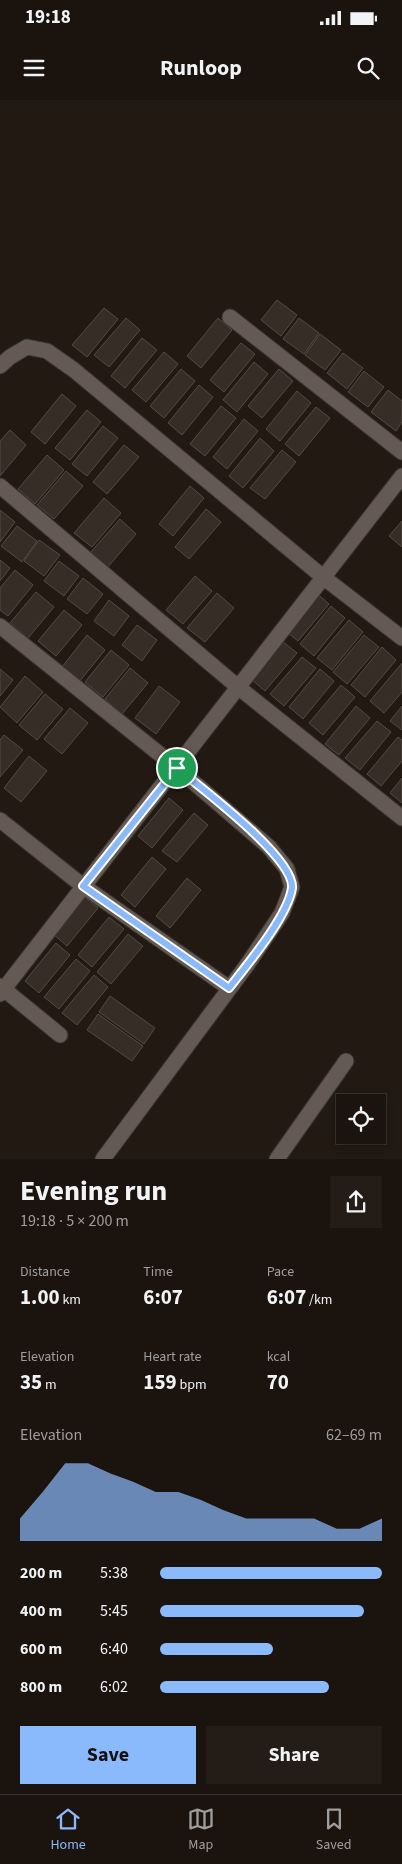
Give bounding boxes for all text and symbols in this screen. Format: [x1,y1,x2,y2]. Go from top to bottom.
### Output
text: 19:18 [25,4,71,31]
text: Runloop [160,52,242,84]
icon: menu [20,54,48,82]
icon: search [354,54,382,82]
pin [156,747,198,789]
icon: arrive [163,754,191,782]
map controls [336,1094,386,1144]
button: locate [336,1094,386,1144]
text: Evening run [20,1171,167,1211]
button: share [330,1176,382,1228]
text: 19:18 · 5 × 200 m [20,1210,129,1232]
text: Distance [20,1262,70,1282]
text: Time [143,1262,173,1282]
text: Pace [267,1262,294,1282]
text: 1.00 [20,1282,60,1312]
text: 6:07 [143,1282,183,1312]
text: 6:07 [267,1282,306,1312]
text: km [60,1290,81,1310]
text: /km [306,1290,332,1310]
text: Elevation [20,1347,75,1367]
text: Heart rate [143,1347,202,1367]
text: kcal [267,1347,290,1367]
text: 35 [20,1367,42,1397]
text: 159 [143,1367,177,1397]
text: 70 [267,1367,289,1397]
text: m [42,1375,57,1395]
text: bpm [177,1375,207,1395]
text: Elevation [20,1424,82,1446]
text: 62–69 m [326,1424,382,1446]
text: 200 m [20,1562,62,1584]
text: 5:38 [100,1562,128,1584]
text: 400 m [20,1600,62,1622]
text: 5:45 [100,1600,128,1622]
text: 600 m [20,1638,62,1660]
text: 6:40 [100,1638,128,1660]
text: 800 m [20,1676,62,1698]
text: 6:02 [100,1676,128,1698]
button: Save [20,1726,196,1784]
button: Share [206,1726,382,1784]
tab: Home [50,1805,86,1855]
tab: Map [187,1805,215,1855]
tab: Saved [316,1805,351,1855]

